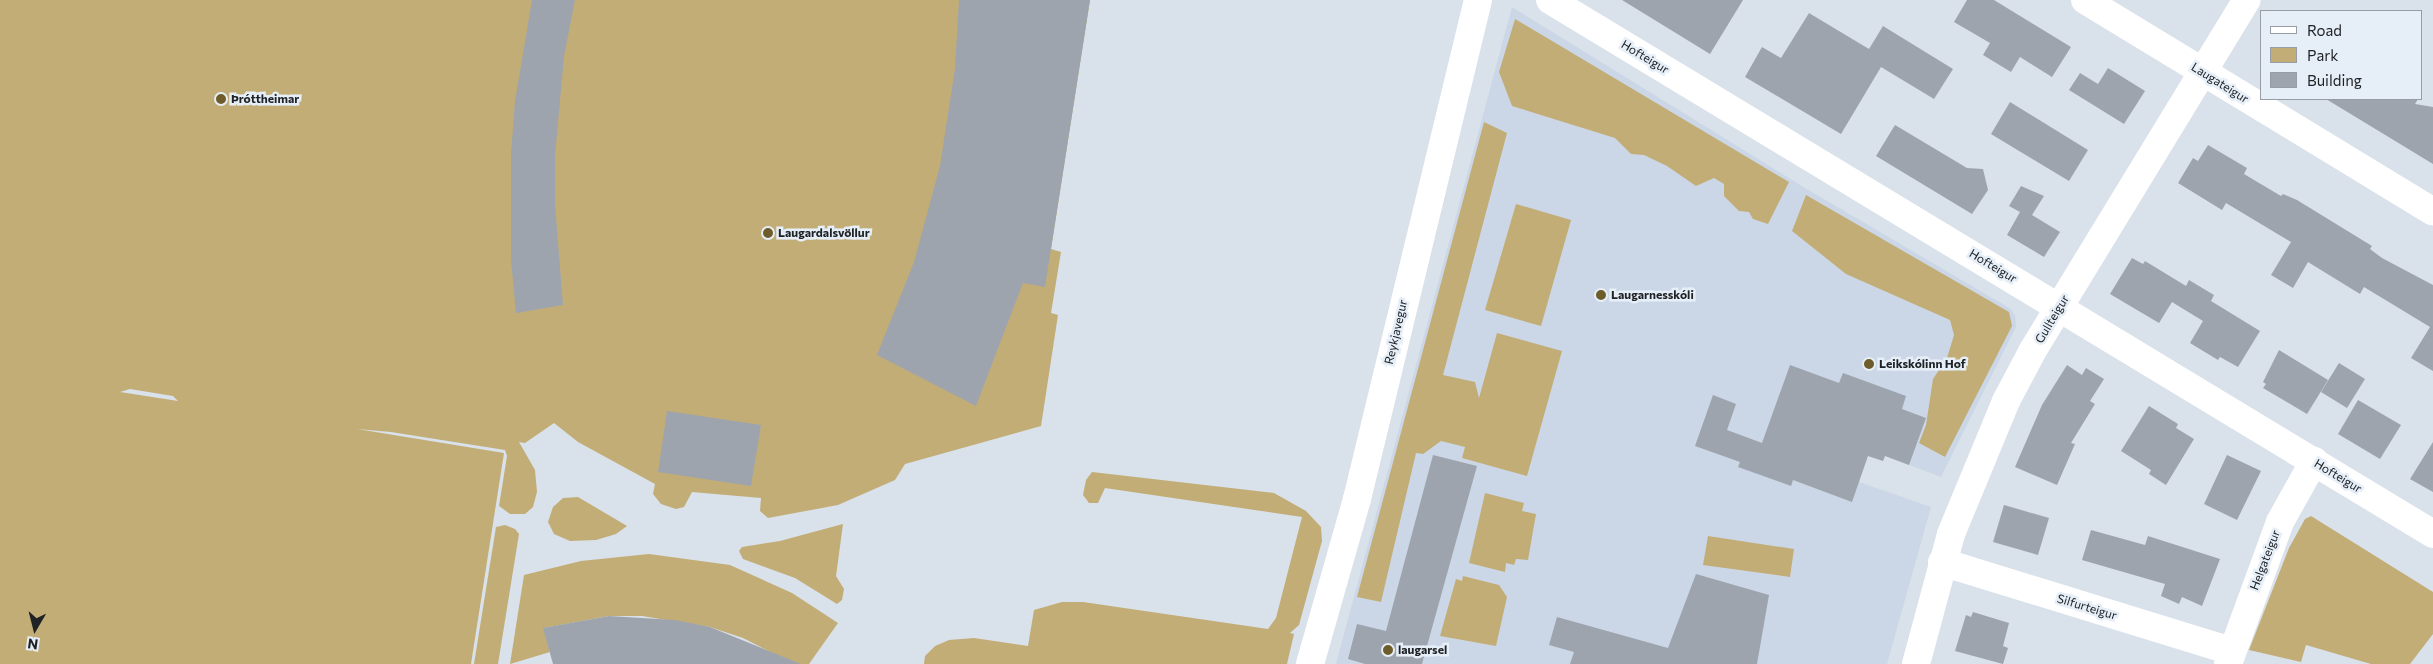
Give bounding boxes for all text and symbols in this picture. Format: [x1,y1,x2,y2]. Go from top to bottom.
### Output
legend [2260,10,2423,100]
text: Road [2307,21,2342,39]
street label: Hofteigur [1619,37,1671,77]
text: Park [2307,46,2338,64]
street label: Laugateigur [2189,60,2251,106]
text: Building [2307,71,2362,89]
place label: Þróttheimar [231,92,299,106]
marker: Þróttheimar [215,93,227,105]
place label: Laugardalsvöllur [778,226,870,240]
marker: Laugardalsvöllur [762,227,774,239]
street label: Hofteigur [1967,246,2019,286]
place label: Laugarnesskóli [1611,288,1694,302]
marker: Laugarnesskóli [1595,289,1607,301]
street label: Gullteigur [2032,292,2072,346]
street label: Reykjavegur [1382,298,1410,366]
place label: Leikskólinn Hof [1879,357,1966,371]
marker: Leikskólinn Hof [1863,358,1875,370]
street label: Hofteigur [2312,456,2364,496]
street label: Helgateigur [2247,528,2283,592]
street label: Silfurteigur [2055,591,2119,623]
north arrow [10,604,60,654]
text: N [26,635,39,653]
place label: laugarsel [1398,643,1447,657]
marker: laugarsel [1382,644,1394,656]

